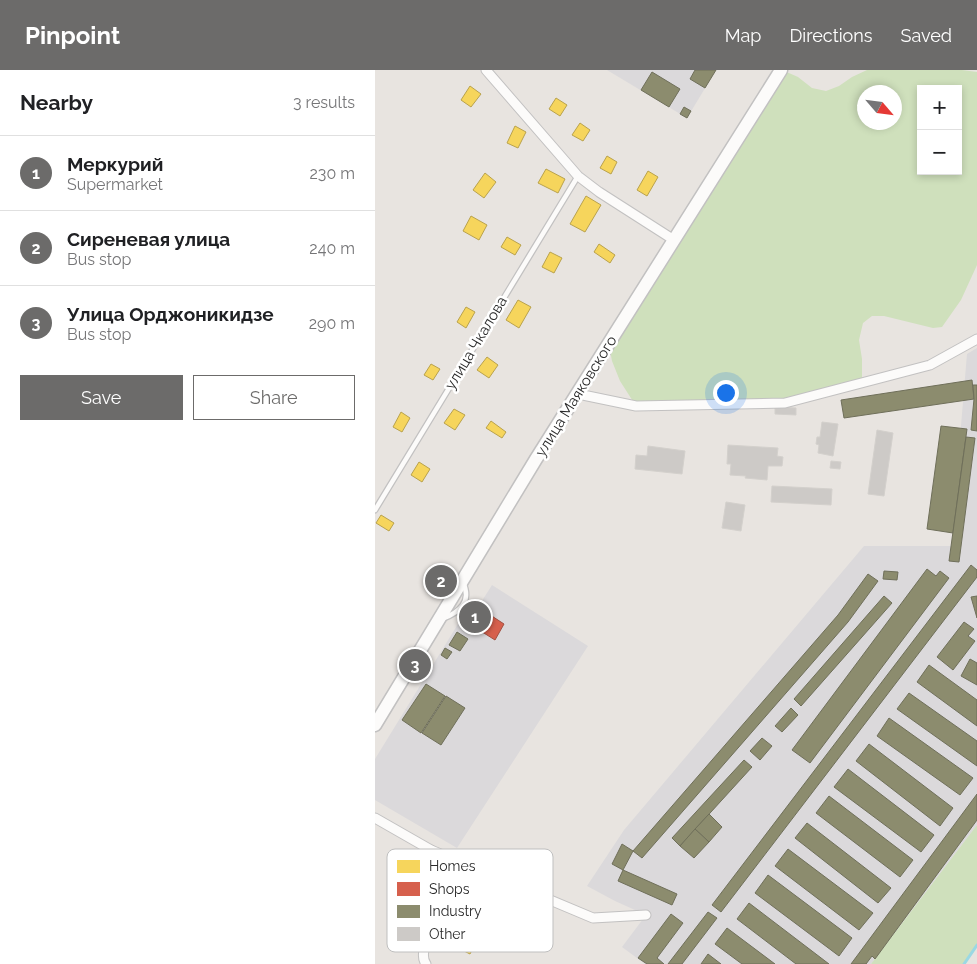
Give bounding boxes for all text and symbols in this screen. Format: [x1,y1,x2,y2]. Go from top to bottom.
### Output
text: Pinpoint [25,21,120,50]
text: Map [725,25,761,46]
text: Directions [789,25,873,46]
text: Saved [901,25,952,46]
north arrow [857,85,902,130]
map controls [917,85,962,175]
button: + [917,85,962,130]
text: Nearby [20,90,93,115]
text: 3 results [293,93,355,112]
button: − [917,130,962,175]
text: Меркурий [67,153,163,175]
text: 1 [32,164,40,183]
text: 230 m [310,164,355,183]
text: Supermarket [67,175,163,194]
text: Сиреневая улица [67,228,230,250]
text: 2 [31,239,41,258]
text: 240 m [309,239,355,258]
text: Bus stop [67,250,131,269]
street label: улица Чкалова [441,293,511,393]
text: Улица Орджоникидзе [67,303,274,325]
text: 3 [32,314,40,333]
text: 290 m [309,314,355,333]
text: Bus stop [67,325,131,344]
street label: улица Маяковского [531,332,621,460]
button: Save [20,375,183,420]
button: Share [193,375,355,420]
your location [713,380,739,406]
pin: 2 [425,562,457,600]
pin: 1 [459,598,491,636]
pin: 3 [399,646,431,684]
legend [387,849,553,952]
text: Homes [429,858,476,874]
text: Shops [429,881,470,897]
text: Industry [429,903,482,919]
text: Other [429,926,466,942]

